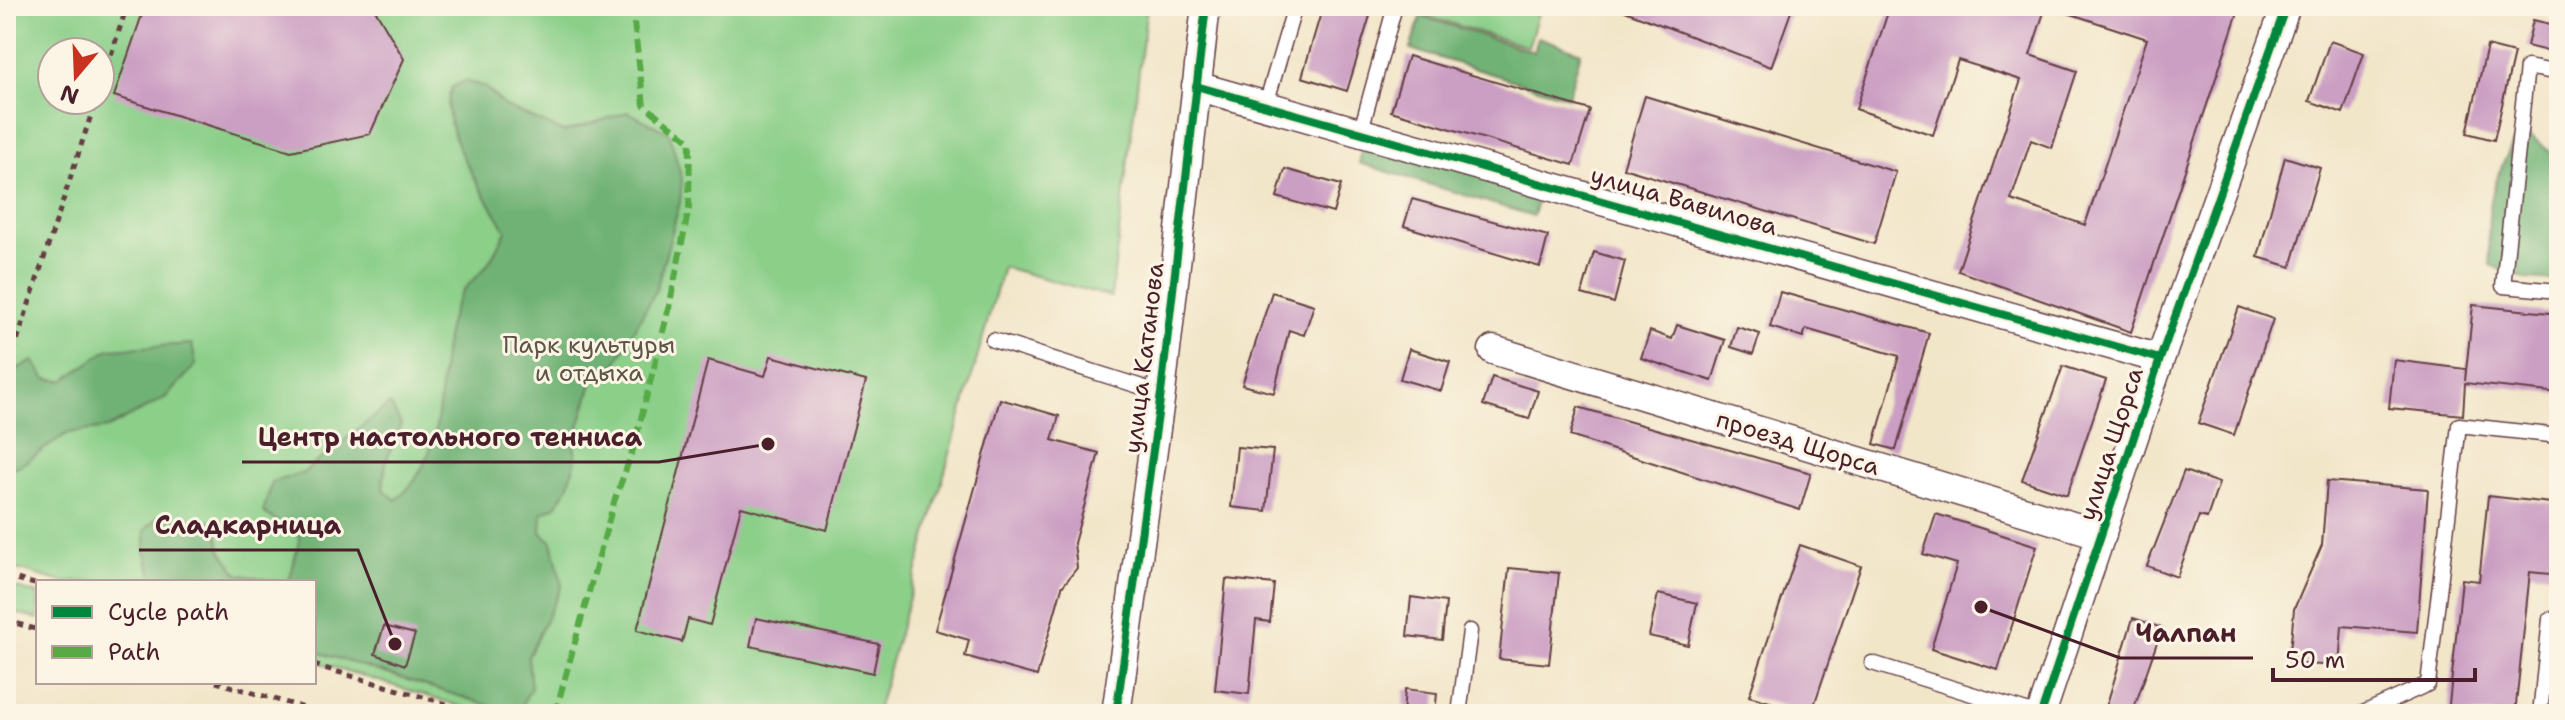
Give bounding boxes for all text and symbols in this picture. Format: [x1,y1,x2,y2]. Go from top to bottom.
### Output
north arrow [36,36,116,116]
text: N [57,78,83,111]
street label: улица Вавилова [1587,159,1781,243]
street label: улица Катанова [1116,261,1172,455]
park label: Парк культуры и отдыха [503,329,675,389]
street label: улица Щорса [2071,363,2151,525]
street label: проезд Щорса [1712,403,1884,483]
callout: Центр настольного тенниса [242,412,659,462]
text: Центр настольного тенниса [258,419,643,454]
callout: Сладкарница [139,500,358,550]
text: Сладкарница [155,507,342,542]
legend [36,580,316,684]
text: Cycle path [108,596,229,628]
callout: Чалпан [2120,608,2253,658]
text: Чалпан [2135,615,2237,650]
scale bar [2273,632,2475,682]
text: Path [108,636,160,668]
text: 50 m [2285,644,2345,676]

